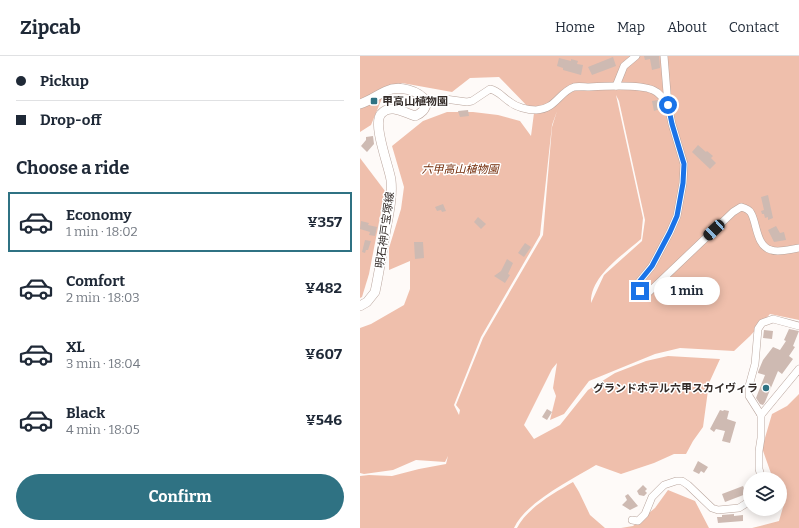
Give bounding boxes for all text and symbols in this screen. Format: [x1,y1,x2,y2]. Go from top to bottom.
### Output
text: Zipcab [20,16,81,39]
text: Home [555,19,595,36]
text: Map [617,19,645,36]
text: About [667,19,707,36]
text: Contact [729,19,779,36]
text: Pickup [40,72,89,90]
place label: 甲高山植物園 [382,95,448,108]
marker: 甲高山植物園 [369,96,379,106]
route start [659,96,677,114]
text: Drop-off [40,111,101,129]
text: Choose a ride [16,157,129,179]
park label: 六甲高山植物園 [422,163,500,176]
street label: 明石神戸宝塚線 [373,191,397,269]
icon: car [18,204,54,240]
text: Economy [66,206,132,224]
text: ¥357 [307,213,342,231]
car [701,217,727,243]
text: 1 min · 18:02 [66,224,138,239]
icon: car [18,270,54,306]
text: Comfort [66,272,125,290]
callout: 1 min [654,277,720,305]
text: ¥482 [305,279,342,297]
route end [631,282,649,300]
text: 1 min [671,283,703,298]
text: 2 min · 18:03 [66,290,140,305]
icon: car [18,336,54,372]
text: XL [66,338,85,356]
text: ¥607 [305,345,342,363]
text: 3 min · 18:04 [66,356,140,371]
place label: グランドホテル六甲スカイヴィラ [593,382,758,395]
marker: グランドホテル六甲スカイヴィラ [761,383,771,393]
icon: car [18,402,54,438]
text: Black [66,404,105,422]
text: ¥546 [306,411,342,429]
text: 4 min · 18:05 [66,422,140,437]
map controls [743,472,787,516]
button: layers [743,472,787,516]
button: Confirm [16,474,344,520]

